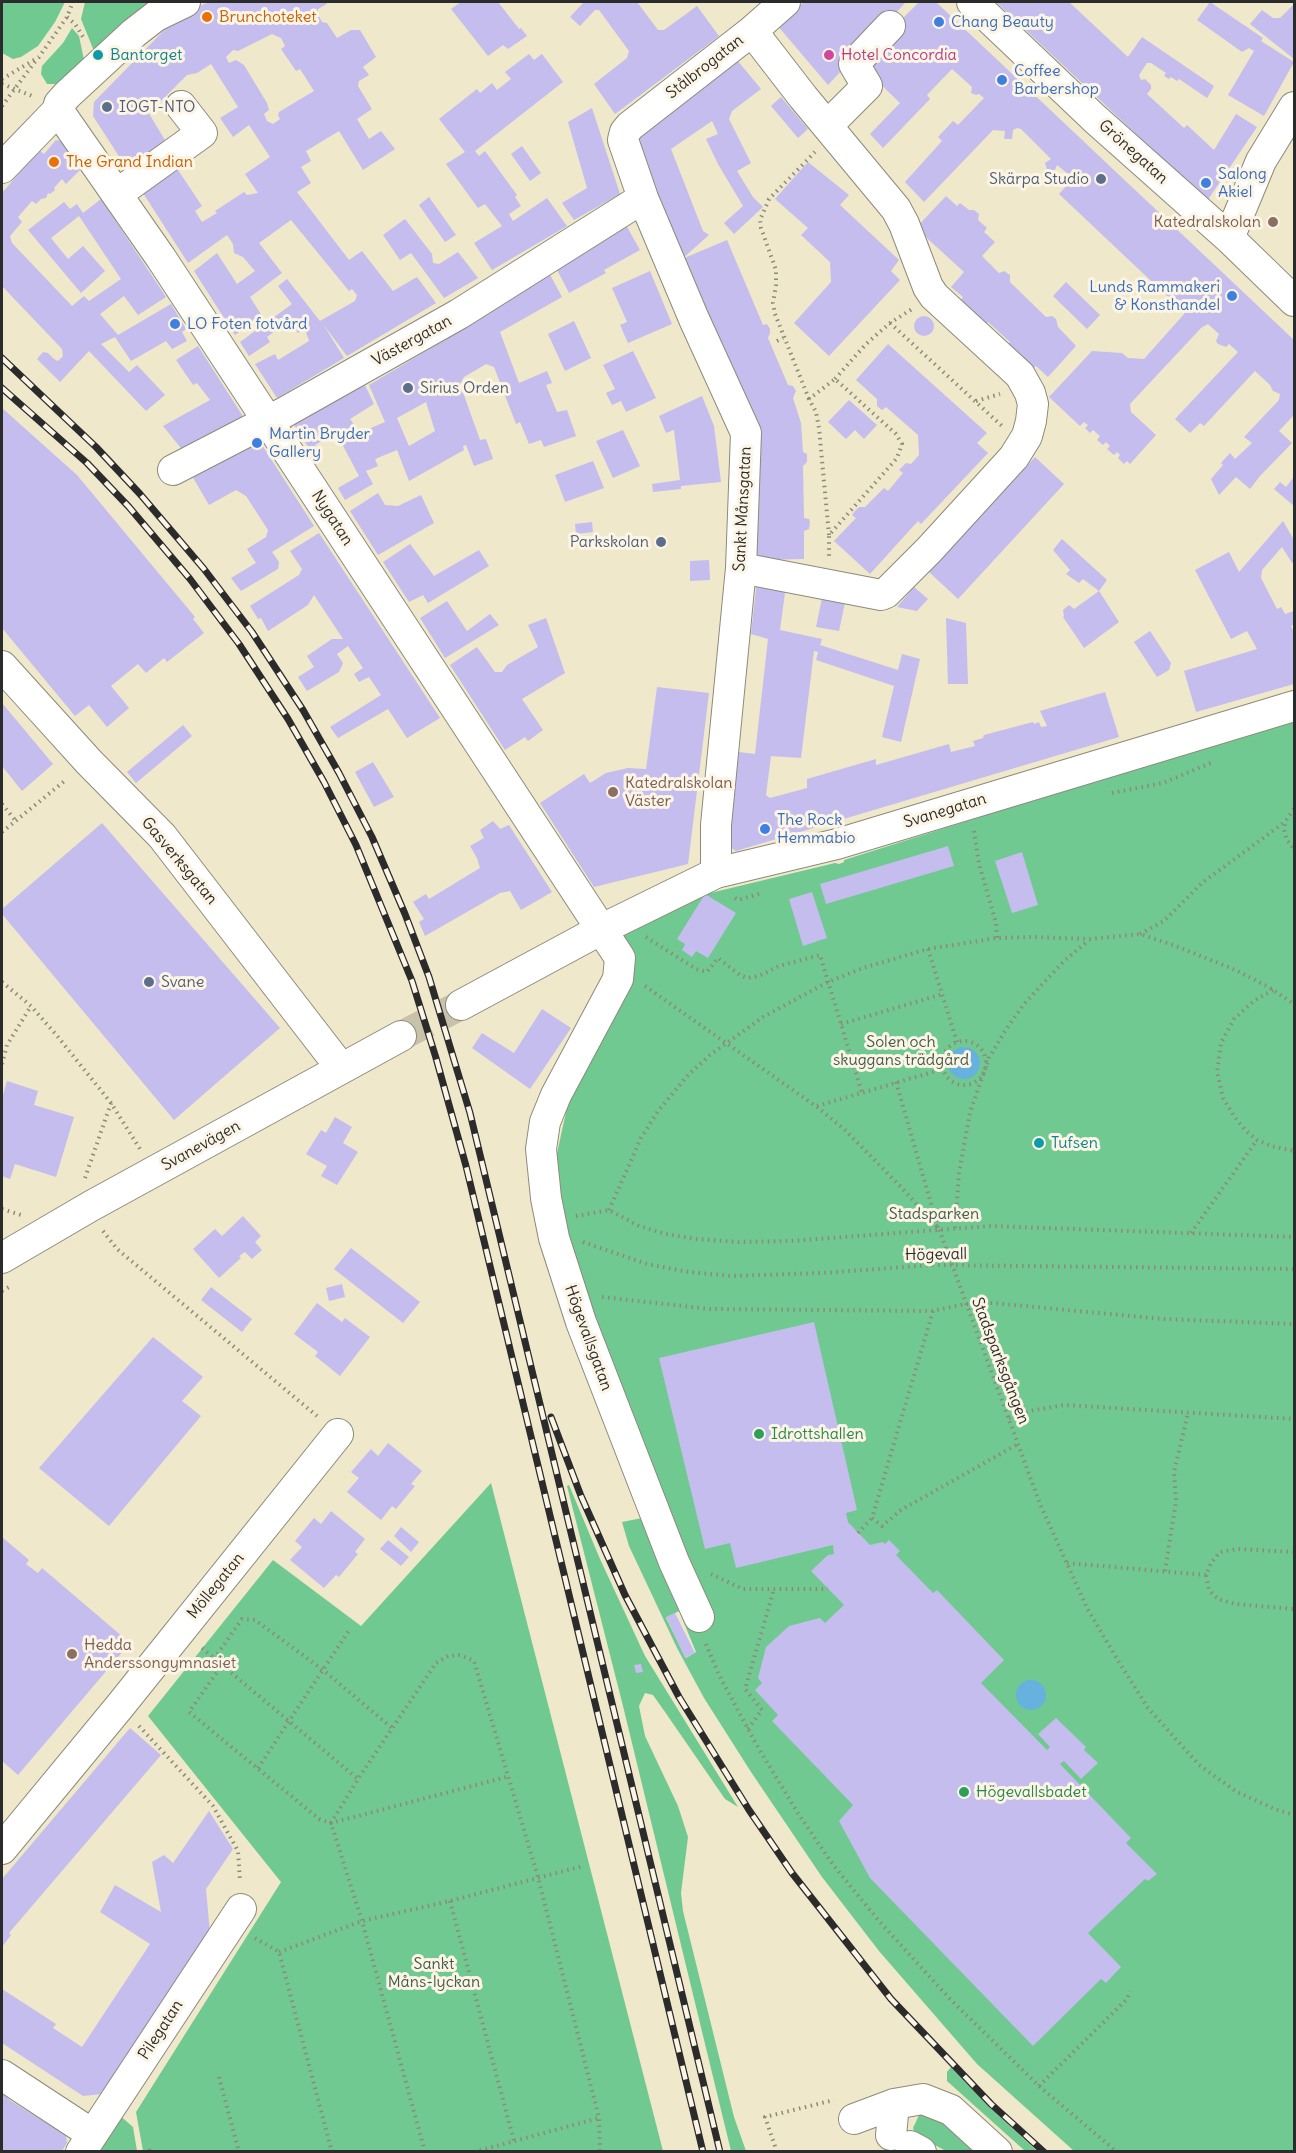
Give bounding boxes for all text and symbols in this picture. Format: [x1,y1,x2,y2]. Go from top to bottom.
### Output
place label: Brunchoteket [219,7,317,27]
marker: Brunchoteket [200,10,214,24]
place label: Chang Beauty [951,12,1054,32]
marker: Chang Beauty [932,15,946,29]
street label: Stålbrogatan [663,31,747,103]
place label: Bantorget [110,45,182,65]
place label: Hotel Concordia [841,45,957,65]
marker: Bantorget [91,48,105,62]
marker: Hotel Concordia [822,48,836,62]
place label: Coffee Barbershop [1014,61,1099,99]
marker: Coffee Barbershop [995,73,1009,87]
place label: IOGT-NTO [119,97,195,117]
marker: IOGT-NTO [100,100,114,114]
street label: Grönegatan [1094,116,1172,188]
place label: The Grand Indian [66,152,193,172]
marker: The Grand Indian [47,155,61,169]
place label: Salong Akiel [1218,164,1267,202]
place label: Skärpa Studio [989,169,1089,189]
marker: Skärpa Studio [1094,172,1108,186]
marker: Salong Akiel [1199,176,1213,190]
place label: Katedralskolan [1153,212,1261,232]
marker: Katedralskolan [1266,215,1280,229]
place label: Lunds Rammakeri & Konsthandel [1089,277,1220,315]
marker: Lunds Rammakeri & Konsthandel [1225,289,1239,303]
street label: Västergatan [369,311,455,371]
place label: LO Foten fotvård [187,314,307,334]
marker: LO Foten fotvård [168,317,182,331]
place label: Sirius Orden [420,378,509,398]
marker: Sirius Orden [401,381,415,395]
place label: Martin Bryder Gallery [269,424,370,462]
marker: Martin Bryder Gallery [250,436,264,450]
street label: Sankt Månsgatan [730,446,756,572]
street label: Nygatan [307,487,357,549]
place label: Parkskolan [570,532,649,552]
marker: Parkskolan [654,535,668,549]
place label: Katedralskolan Väster [625,773,733,811]
marker: Katedralskolan Väster [606,785,620,799]
street label: Svanegatan [901,789,989,833]
place label: The Rock Hemmabio [777,810,856,848]
street label: Gasverksgatan [137,813,221,909]
marker: The Rock Hemmabio [758,822,772,836]
place label: Svane [161,972,204,992]
marker: Svane [142,975,156,989]
park label: Solen och skuggans trädgård [833,1032,969,1070]
street label: Svanevägen [158,1117,244,1175]
place label: Tufsen [1051,1133,1098,1153]
marker: Tufsen [1032,1136,1046,1150]
park label: Stadsparken [889,1204,979,1224]
street label: Högevall [905,1245,967,1265]
street label: Högevallsgatan [560,1282,616,1394]
street label: Stadsparksgången [967,1295,1033,1427]
place label: Idrottshallen [771,1424,864,1444]
marker: Idrottshallen [752,1427,766,1441]
street label: Möllegatan [184,1549,248,1623]
place label: Hedda Anderssongymnasiet [84,1635,236,1673]
marker: Hedda Anderssongymnasiet [65,1647,79,1661]
place label: Högevallsbadet [976,1782,1087,1802]
marker: Högevallsbadet [957,1785,971,1799]
park label: Sankt Måns-lyckan [388,1954,480,1992]
street label: Pilegatan [135,1997,187,2063]

